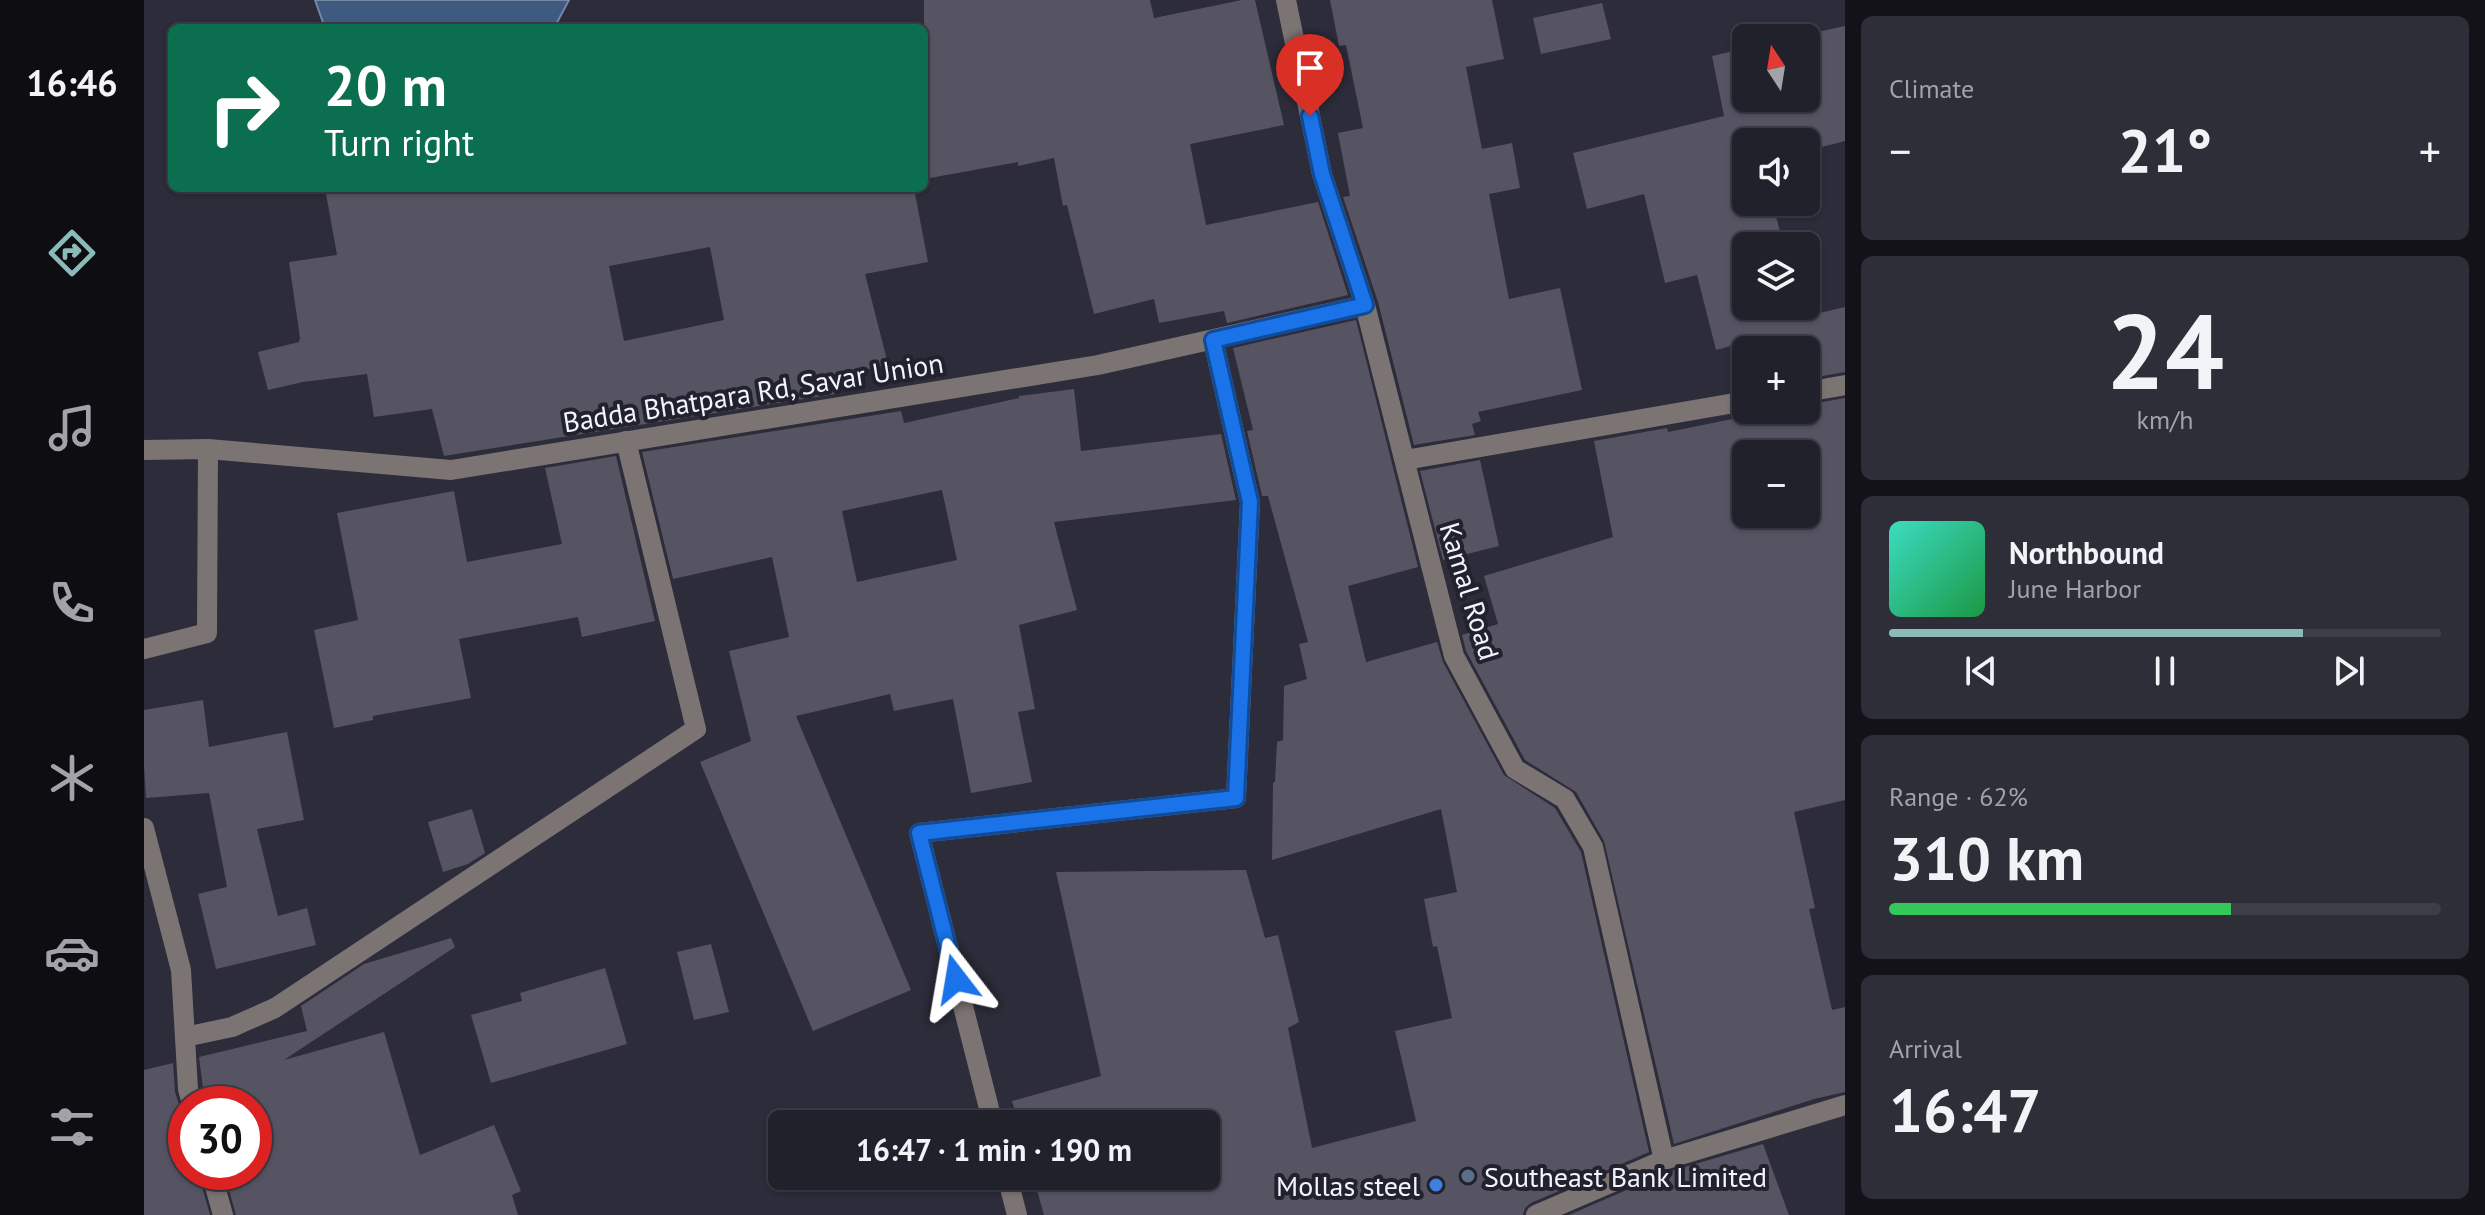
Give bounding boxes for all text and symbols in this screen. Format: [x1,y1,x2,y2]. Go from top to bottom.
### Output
north arrow [1732,24,1820,112]
map controls [1732,24,1820,528]
pin [1276,34,1344,116]
icon: arrive [1288,46,1332,90]
text: 20 m [324,49,447,121]
icon: right [192,56,296,160]
text: 16:46 [26,59,118,106]
text: Climate [1889,72,1974,105]
text: 21° [2118,111,2212,189]
text: Turn right [324,119,474,166]
text: − [1889,122,1911,179]
text: + [2419,122,2441,179]
button: sound [1732,128,1820,216]
icon: directions [44,225,100,281]
button: layers [1732,232,1820,320]
text: 24 [2106,283,2224,418]
button: + [1732,336,1820,424]
street label: Badda Bhatpara Rd, Savar Union [560,344,946,440]
icon: music [44,400,100,456]
text: km/h [2137,403,2194,436]
button: − [1732,440,1820,528]
street label: Kamal Road [1432,518,1508,664]
text: Northbound [2009,533,2164,572]
text: June Harbor [2009,572,2141,605]
icon: phone [44,575,100,631]
icon: previous [1959,649,2003,693]
icon: pause [2143,649,2187,693]
icon: next [2327,649,2371,693]
icon: climate [44,750,100,806]
text: Range · 62% [1889,780,2028,813]
text: 310 km [1889,819,2084,897]
icon: car [44,925,100,981]
position arrow [914,937,998,1021]
text: Arrival [1889,1032,1962,1065]
text: 16:47 [1889,1071,2041,1149]
speed limit sign: 30 [168,1086,272,1190]
icon: filters [44,1099,100,1155]
text: 16:47 · 1 min · 190 m [856,1130,1132,1169]
place label: Southeast Bank Limited [1484,1158,1767,1195]
place label: Mollas steel [1276,1167,1420,1204]
marker: Southeast Bank Limited [1459,1167,1477,1185]
marker: Mollas steel [1427,1176,1445,1194]

